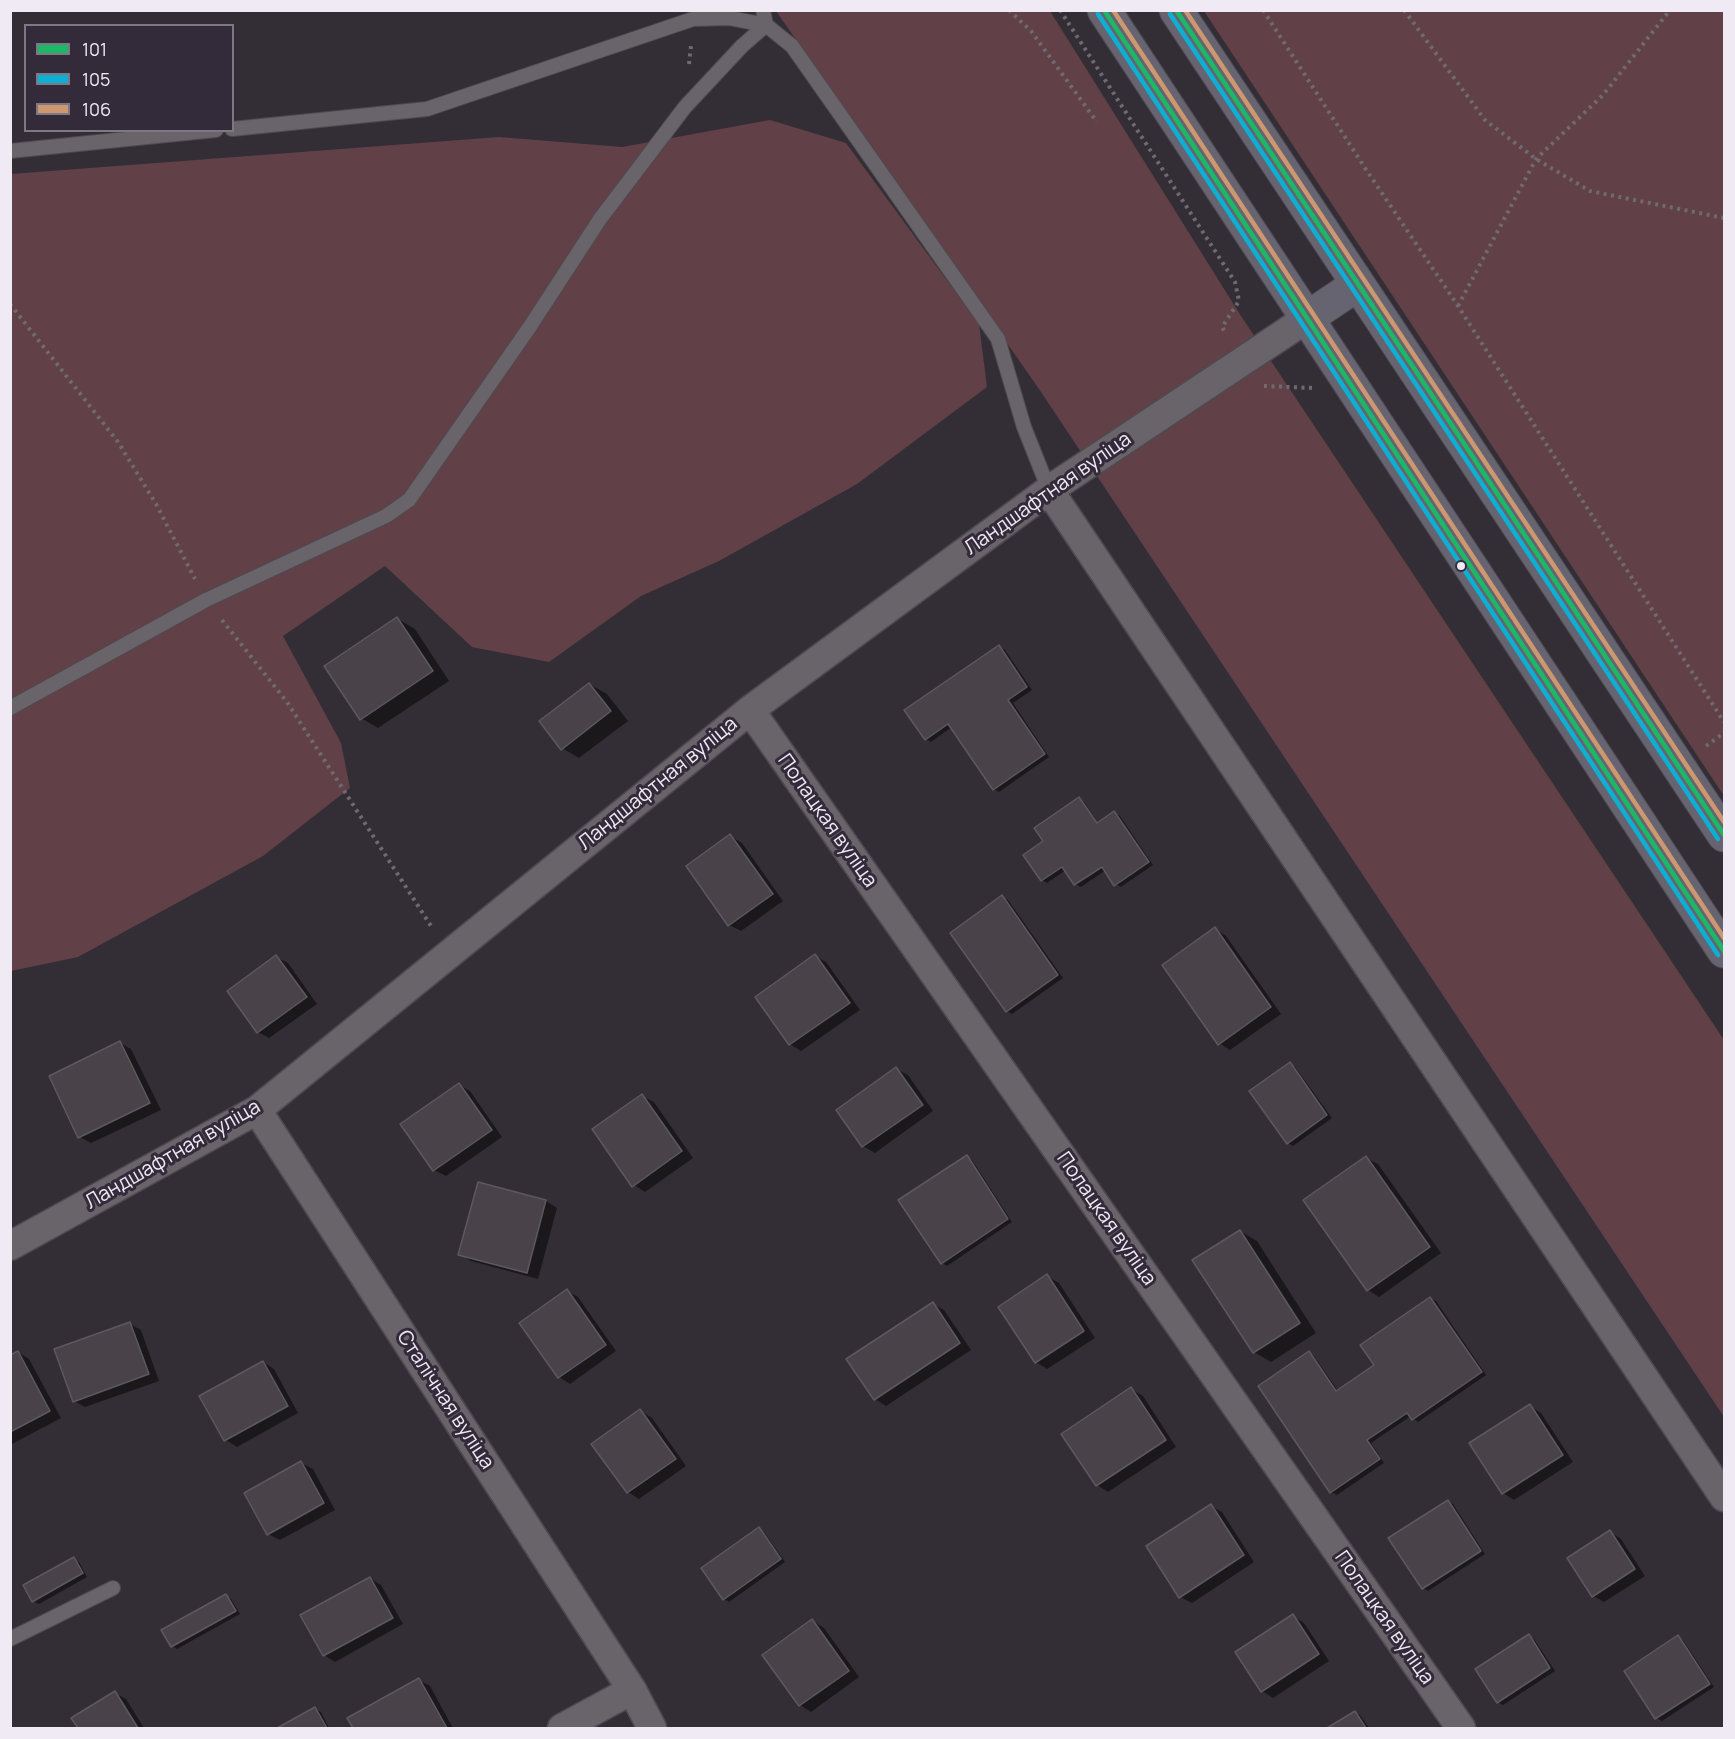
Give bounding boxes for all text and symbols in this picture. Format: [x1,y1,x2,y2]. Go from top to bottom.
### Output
legend [24,24,234,132]
text: 101 [82,37,107,61]
text: 105 [82,67,110,91]
text: 106 [82,97,111,121]
street label: Ландшафтная вуліца [960,427,1136,561]
unlabelled marker [1455,560,1467,572]
street label: Ландшафтная вуліца [574,712,742,856]
street label: Полацкая вуліца [772,750,882,892]
street label: Ландшафтная вуліца [81,1095,265,1215]
street label: Полацкая вуліца [1051,1148,1161,1290]
street label: Сталічная вуліца [391,1326,499,1474]
street label: Полацкая вуліца [1329,1547,1439,1689]

